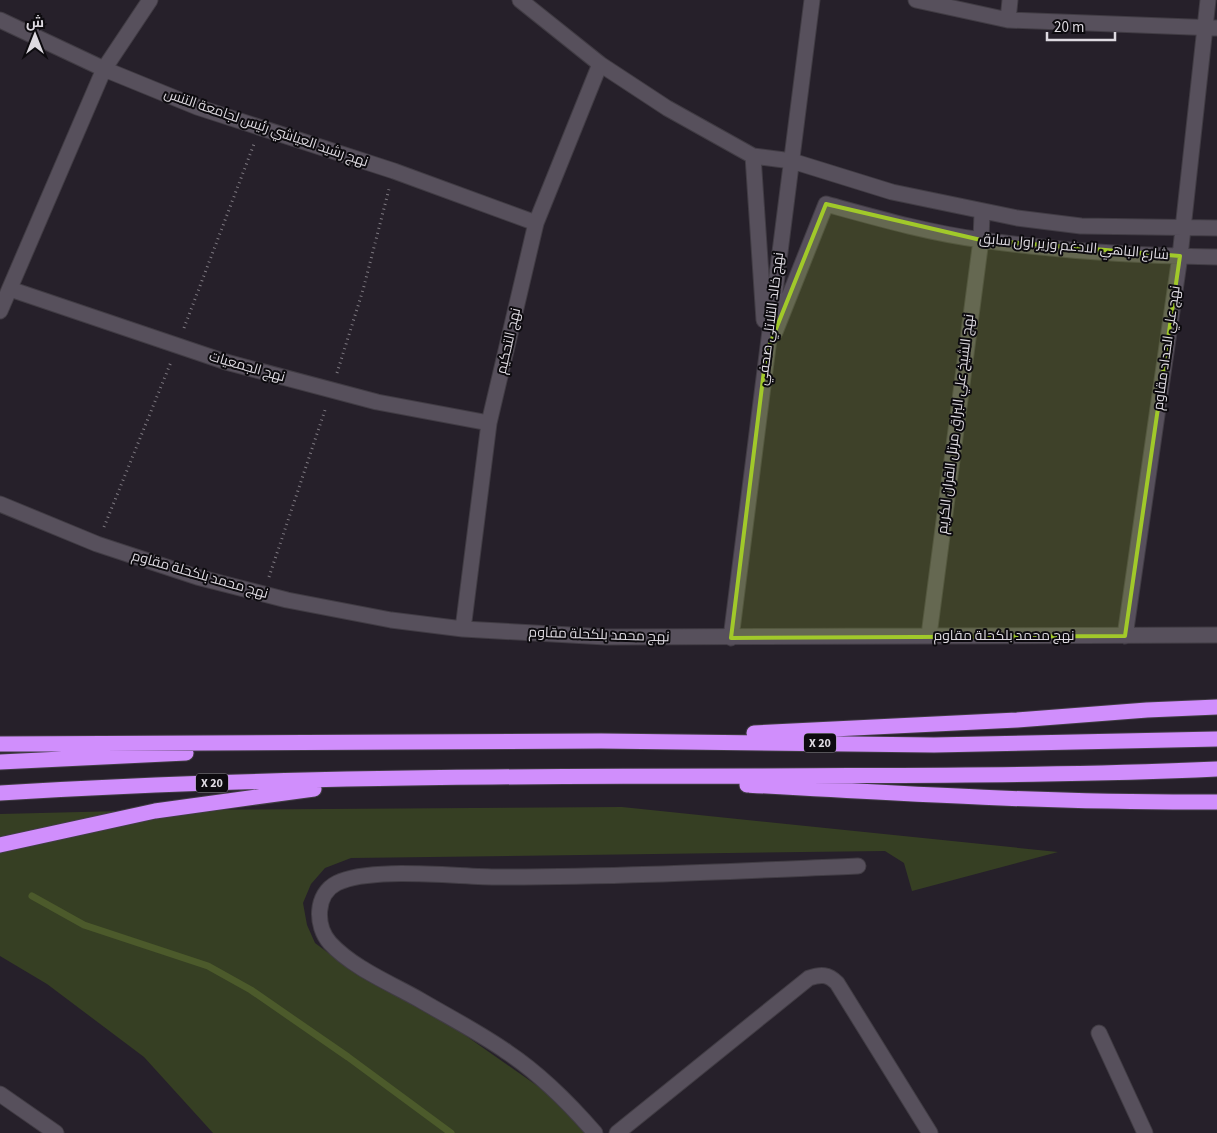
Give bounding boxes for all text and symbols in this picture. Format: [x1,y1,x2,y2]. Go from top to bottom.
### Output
north arrow [10,10,60,60]
scale bar [1047,10,1114,42]
text: ش [26,13,44,33]
text: 20 m [1054,17,1084,38]
street label: نهج رشيد العياشي رئيس لجامعة التنس [161,84,371,172]
street label: شارع الباهي الادغم وزير اول سابق [978,229,1170,266]
street label: نهج خالد التلاتلي صحفي [753,251,790,387]
street label: نهج علي الحداد مقاوم [1148,284,1187,412]
street label: نهج التحكيم [492,306,526,376]
street label: نهج الشيخ علي البراق مرتل القران الكريم [933,313,980,535]
street label: نهج الجمعيات [207,347,287,387]
street label: نهج محمد بلكحلة مقاوم [129,546,271,604]
street label: نهج محمد بلكحلة مقاوم [528,623,670,647]
street label: نهج محمد بلكحلة مقاوم [933,626,1075,646]
road number: X 20 [804,734,836,752]
road number: X 20 [196,774,228,792]

